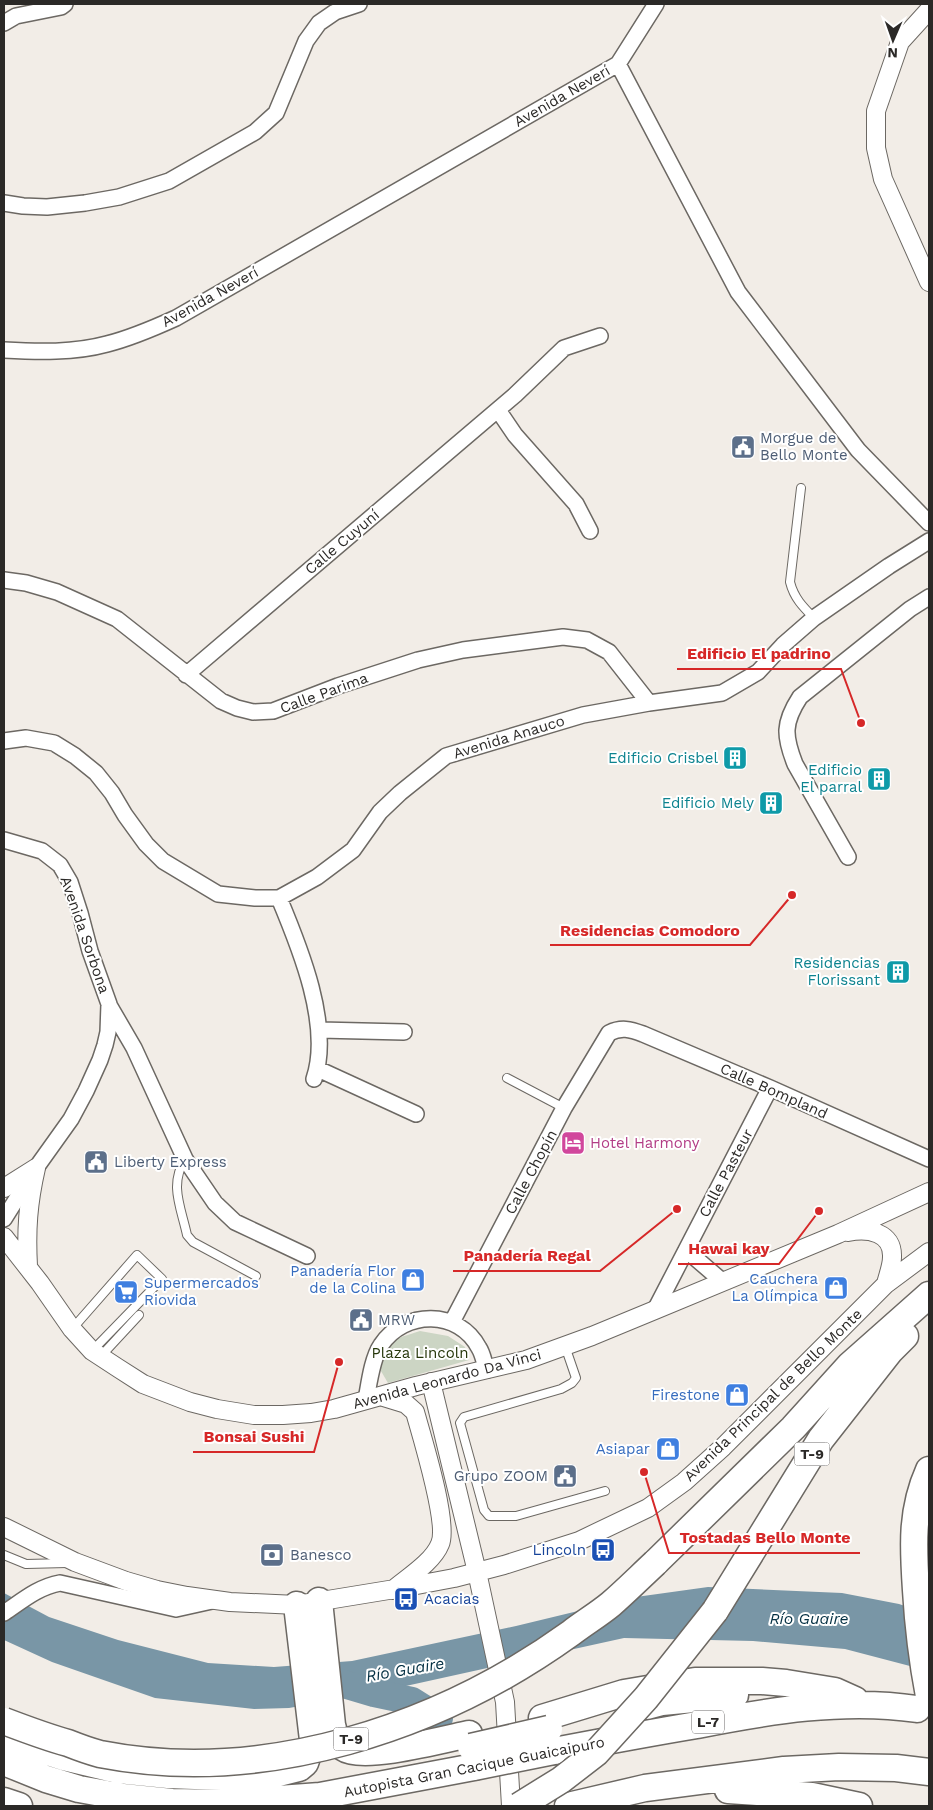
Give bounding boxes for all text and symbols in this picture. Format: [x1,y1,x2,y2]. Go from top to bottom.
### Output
north arrow [868,15,918,65]
text: N [887,45,898,61]
street label: Avenida Neverí [511,61,613,131]
street label: Avenida Neverí [159,263,261,331]
place label: Morgue de Bello Monte [760,429,848,464]
public building icon: Morgue de Bello Monte [730,434,756,460]
street label: Calle Cuyuní [301,506,383,578]
callout: Edificio El padrino [677,638,841,669]
text: Edificio El padrino [687,644,831,663]
street label: Calle Parima [278,669,371,717]
street label: Avenida Anauco [451,712,567,762]
building icon: Edificio Crisbel [722,745,748,771]
place label: Edificio Crisbel [608,749,718,767]
place label: Edificio El parral [800,761,862,796]
building icon: Edificio El parral [866,766,892,792]
building icon: Edificio Mely [758,790,784,816]
place label: Edificio Mely [662,794,754,812]
street label: Avenida Sorbona [57,874,114,996]
callout: Residencias Comodoro [550,914,750,945]
text: Residencias Comodoro [560,921,740,940]
place label: Residencias Florissant [794,954,881,989]
building icon: Residencias Florissant [885,959,911,985]
street label: Calle Bompland [717,1059,831,1123]
street label: Calle Pasteur [695,1126,757,1220]
street label: Calle Chopín [501,1127,561,1217]
hotel icon: Hotel Harmony [560,1130,586,1156]
place label: Hotel Harmony [590,1134,700,1152]
public building icon: Liberty Express [83,1149,109,1175]
place label: Liberty Express [114,1153,227,1171]
callout: Hawai kay [678,1233,779,1264]
text: Hawai kay [688,1239,771,1258]
callout: Panadería Regal [453,1240,600,1271]
text: Panadería Regal [463,1246,591,1265]
place label: Panadería Flor de la Colina [290,1262,397,1297]
shop icon: Panadería Flor de la Colina [400,1267,426,1293]
place label: Cauchera La Olímpica [731,1270,819,1305]
place label: Supermercados Riovida [144,1274,259,1309]
shop icon: Cauchera La Olímpica [823,1275,849,1301]
supermarket icon: Supermercados Riovida [113,1279,139,1305]
street label: Avenida Principal de Bello Monte [680,1305,866,1485]
public building icon: MRW [348,1307,374,1333]
place label: MRW [378,1311,415,1329]
park label: Plaza Lincoln [371,1344,469,1362]
street label: Avenida Leonardo Da Vinci [351,1345,543,1413]
shop icon: Firestone [724,1382,750,1408]
place label: Firestone [651,1386,720,1404]
callout: Bonsai Sushi [193,1421,314,1452]
text: Bonsai Sushi [204,1427,304,1446]
shop icon: Asiapar [655,1436,681,1462]
place label: Asiapar [596,1440,650,1458]
road number: T-9 [794,1442,830,1466]
public building icon: Grupo ZOOM [552,1463,578,1489]
place label: Grupo ZOOM [454,1467,548,1485]
callout: Tostadas Bello Monte [669,1522,860,1553]
text: Tostadas Bello Monte [680,1528,850,1547]
bus stop icon: Lincoln [590,1537,616,1563]
place label: Lincoln [532,1541,586,1559]
bank icon: Banesco [259,1542,285,1568]
place label: Banesco [290,1546,352,1564]
bus stop icon: Acacias [393,1586,419,1612]
place label: Acacias [424,1590,480,1608]
water label: Río Guaire [769,1609,849,1628]
water label: Río Guaire [364,1653,446,1686]
road number: L-7 [692,1710,724,1734]
road number: T-9 [334,1728,368,1750]
street label: Autopista Gran Cacique Guaicaipuro [342,1733,606,1801]

